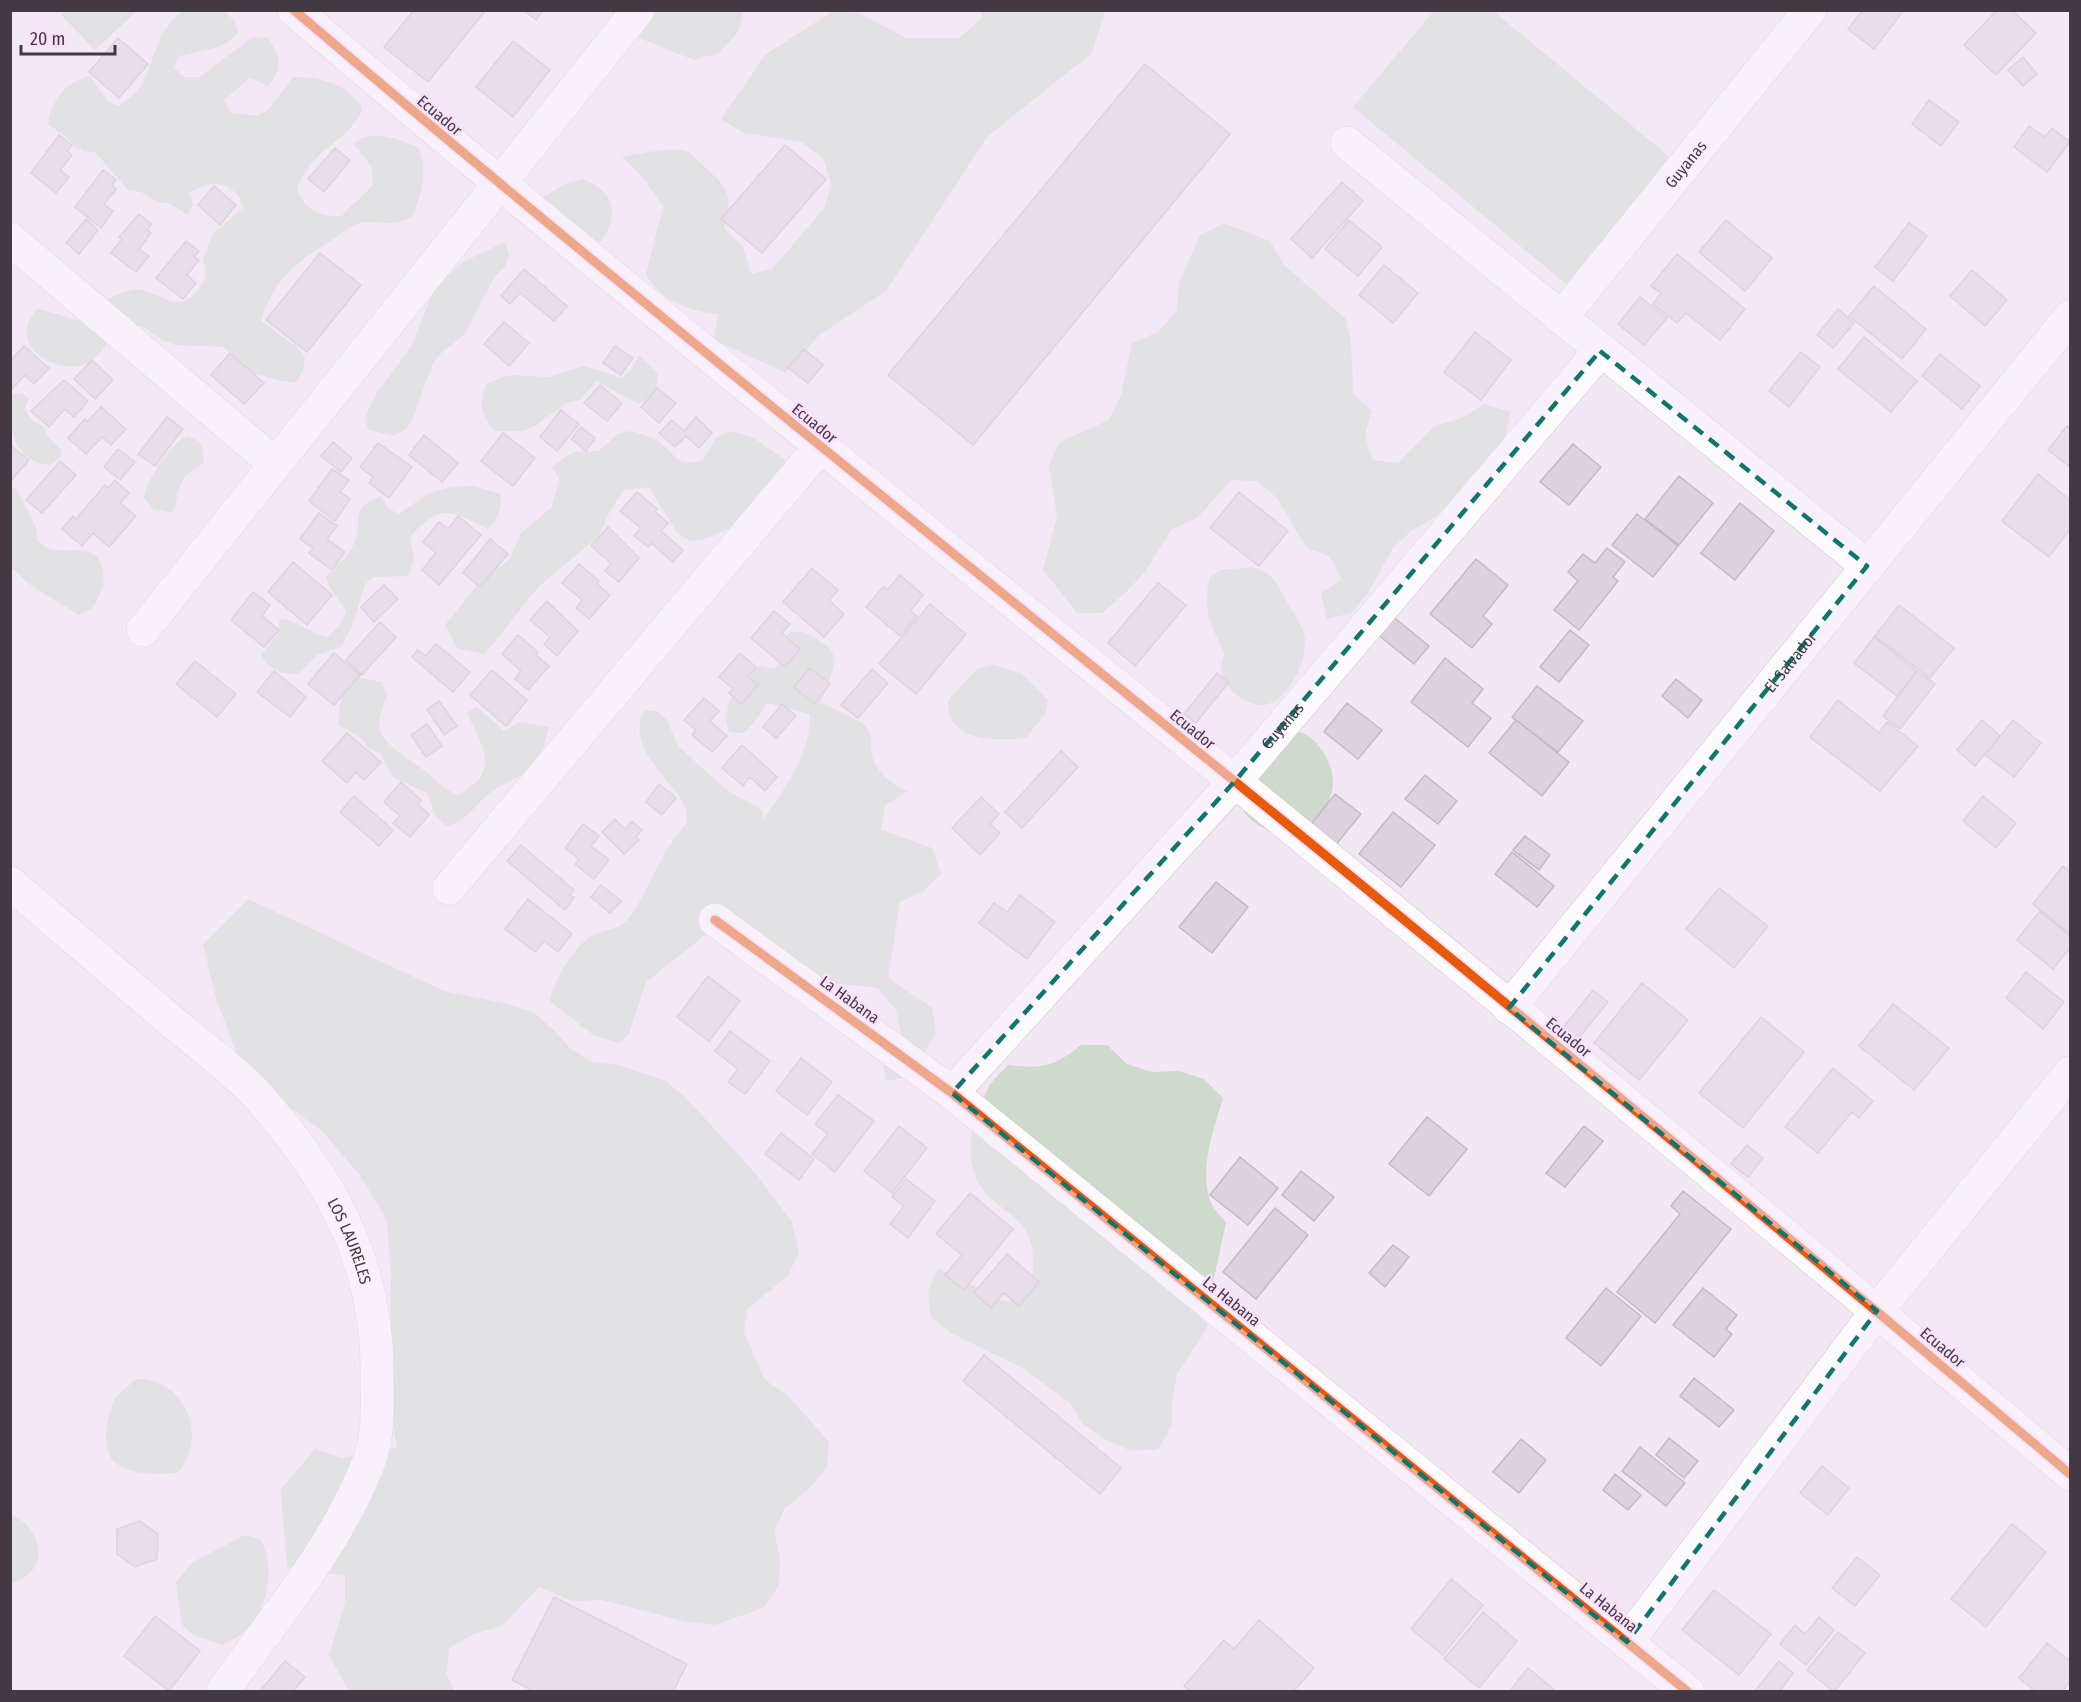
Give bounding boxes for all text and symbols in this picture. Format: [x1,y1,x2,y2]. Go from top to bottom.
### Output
scale bar [21,18,116,56]
text: 20 m [30,28,65,50]
street label: Ecuador [413,91,466,140]
street label: Guyanas [1661,137,1711,192]
street label: Ecuador [788,399,841,448]
street label: El Salvador [1760,628,1821,696]
street label: Guyanas [1257,698,1308,753]
street label: Ecuador [1166,705,1219,754]
street label: La Habana [816,972,883,1027]
street label: Ecuador [1542,1013,1595,1062]
street label: LOS LAURELES [324,1195,375,1286]
street label: La Habana [1199,1272,1264,1330]
street label: Ecuador [1916,1323,1969,1372]
street label: La Habana [1576,1578,1641,1636]

